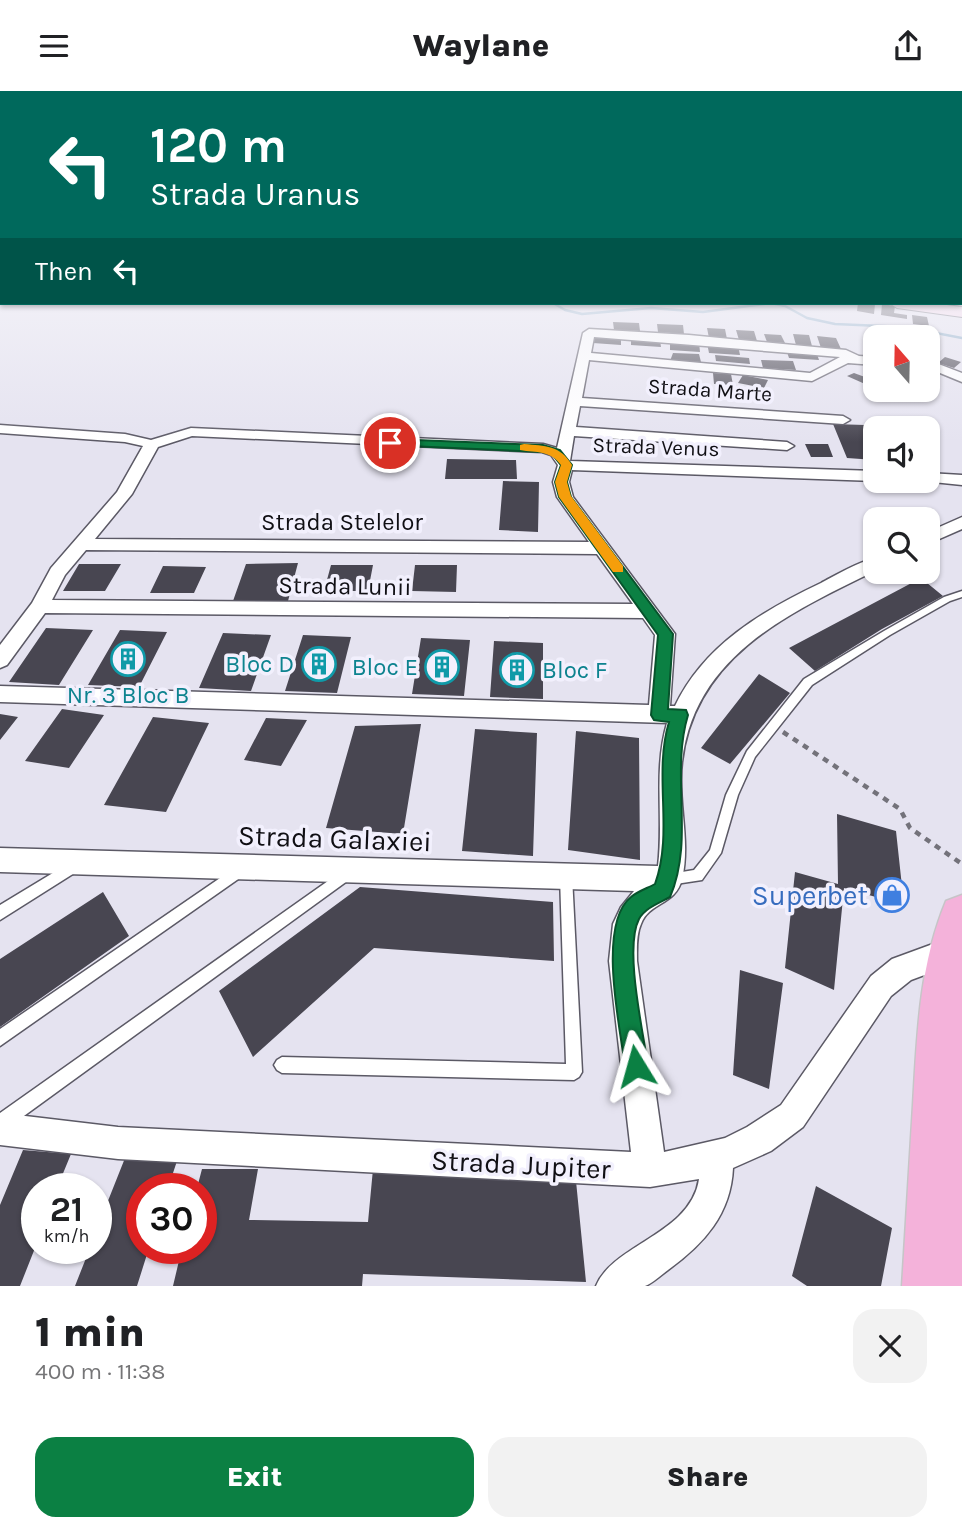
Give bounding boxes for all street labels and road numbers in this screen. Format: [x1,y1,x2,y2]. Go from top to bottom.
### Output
street label: Strada Marte [647,374,773,406]
street label: Strada Venus [592,433,720,461]
street label: Strada Stelelor [261,508,423,536]
street label: Strada Lunii [278,571,412,601]
street label: Strada Galaxiei [238,819,432,858]
street label: Strada Jupiter [430,1143,612,1186]

